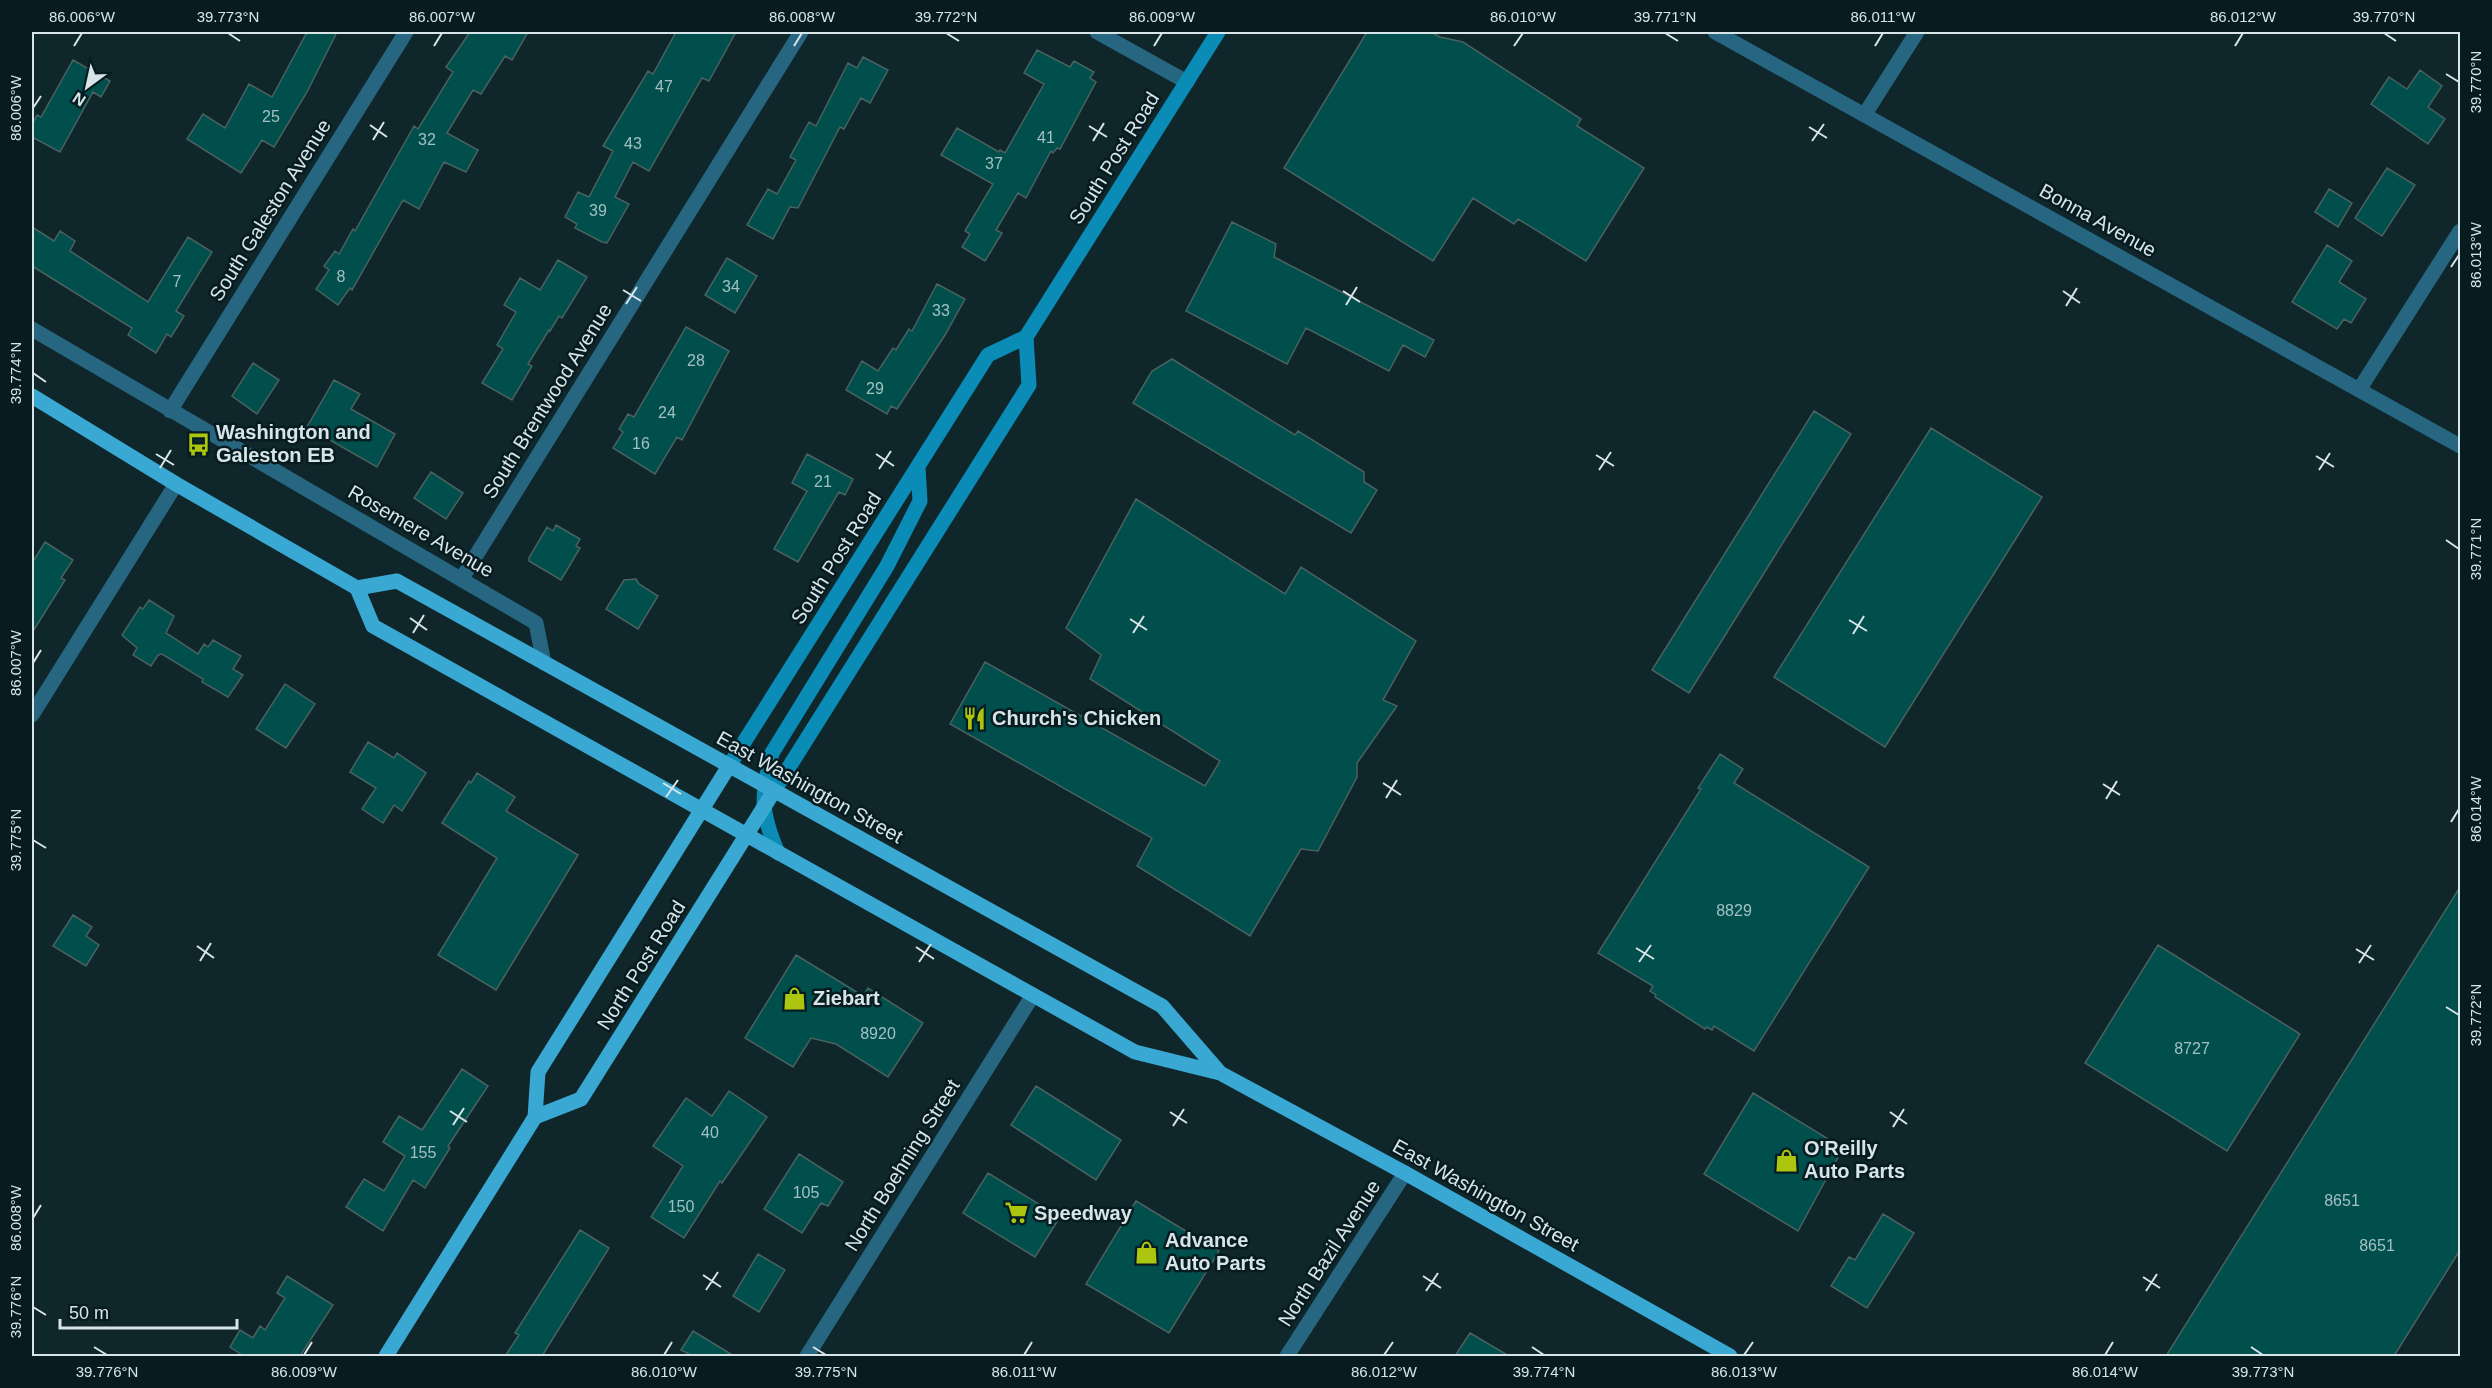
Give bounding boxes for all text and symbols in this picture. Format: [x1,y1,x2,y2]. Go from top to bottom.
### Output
text: 86.006°W [49,8,116,25]
text: 39.773°N [197,8,259,25]
text: 86.007°W [409,8,476,25]
text: 86.008°W [769,8,836,25]
text: 39.772°N [915,8,977,25]
text: 86.009°W [1129,8,1196,25]
text: 86.010°W [1490,8,1557,25]
text: 39.771°N [1634,8,1696,25]
text: 86.011°W [1851,8,1916,25]
text: 86.012°W [2210,8,2277,25]
text: 39.770°N [2353,8,2415,25]
text: 39.770°N [2467,51,2484,113]
north arrow [57,57,117,117]
text: 86.006°W [7,74,24,141]
house number: 47 [655,78,673,95]
street label: South Post Road [1065,88,1163,228]
text: N [70,89,89,109]
house number: 25 [262,108,280,125]
street label: South Galeston Avenue [205,115,335,305]
house number: 41 [1037,129,1055,146]
house number: 32 [418,131,436,148]
house number: 43 [624,135,642,152]
house number: 37 [985,155,1003,172]
street label: Bonna Avenue [2036,179,2160,261]
house number: 39 [589,202,607,219]
text: 86.013°W [2467,221,2484,288]
house number: 8 [337,268,346,285]
house number: 7 [173,273,182,290]
house number: 34 [722,278,740,295]
street label: South Brentwood Avenue [478,300,616,502]
house number: 33 [932,302,950,319]
text: 39.774°N [7,342,24,404]
house number: 28 [687,352,705,369]
house number: 29 [866,380,884,397]
house number: 24 [658,404,676,421]
place label: Washington and Galeston EB [216,421,371,466]
bus stop icon: Washington and Galeston EB [185,431,211,457]
house number: 16 [632,435,650,452]
house number: 21 [814,473,832,490]
street label: Rosemere Avenue [344,480,498,582]
street label: South Post Road [787,488,885,628]
text: 39.771°N [2467,518,2484,580]
text: 86.007°W [7,629,24,696]
restaurant icon: Church's Chicken [961,705,987,731]
place label: Church's Chicken [992,707,1161,729]
street label: East Washington Street [713,727,907,848]
text: 86.014°W [2467,775,2484,842]
text: 39.775°N [7,809,24,871]
street label: North Post Road [592,896,690,1034]
house number: 8829 [1716,902,1752,919]
text: 39.772°N [2467,984,2484,1046]
shop icon: Ziebart [782,985,808,1011]
place label: Ziebart [813,987,880,1009]
house number: 8920 [860,1025,896,1042]
house number: 8727 [2174,1040,2210,1057]
street label: North Boehning Street [840,1075,964,1255]
house number: 40 [701,1124,719,1141]
street label: East Washington Street [1389,1135,1583,1256]
place label: O'Reilly Auto Parts [1804,1137,1905,1182]
house number: 155 [410,1144,436,1161]
shop icon: O'Reilly Auto Parts [1773,1147,1799,1173]
street label: North Bazil Avenue [1274,1176,1384,1330]
text: 86.008°W [7,1184,24,1251]
house number: 105 [793,1184,819,1201]
house number: 8651 [2324,1192,2360,1209]
house number: 150 [668,1198,694,1215]
supermarket icon: Speedway [1003,1200,1029,1226]
place label: Speedway [1034,1202,1133,1224]
place label: Advance Auto Parts [1165,1229,1266,1274]
house number: 8651 [2359,1237,2395,1254]
shop icon: Advance Auto Parts [1134,1239,1160,1265]
text: 39.776°N [7,1276,24,1338]
scale bar [60,1292,237,1330]
text: 50 m [69,1303,109,1323]
text: 39.776°N [76,1363,138,1380]
text: 86.009°W [271,1363,338,1380]
text: 86.010°W [631,1363,698,1380]
text: 39.775°N [795,1363,857,1380]
text: 86.011°W [992,1363,1057,1380]
text: 86.012°W [1351,1363,1418,1380]
text: 39.774°N [1513,1363,1575,1380]
text: 86.013°W [1711,1363,1778,1380]
text: 86.014°W [2072,1363,2139,1380]
text: 39.773°N [2232,1363,2294,1380]

